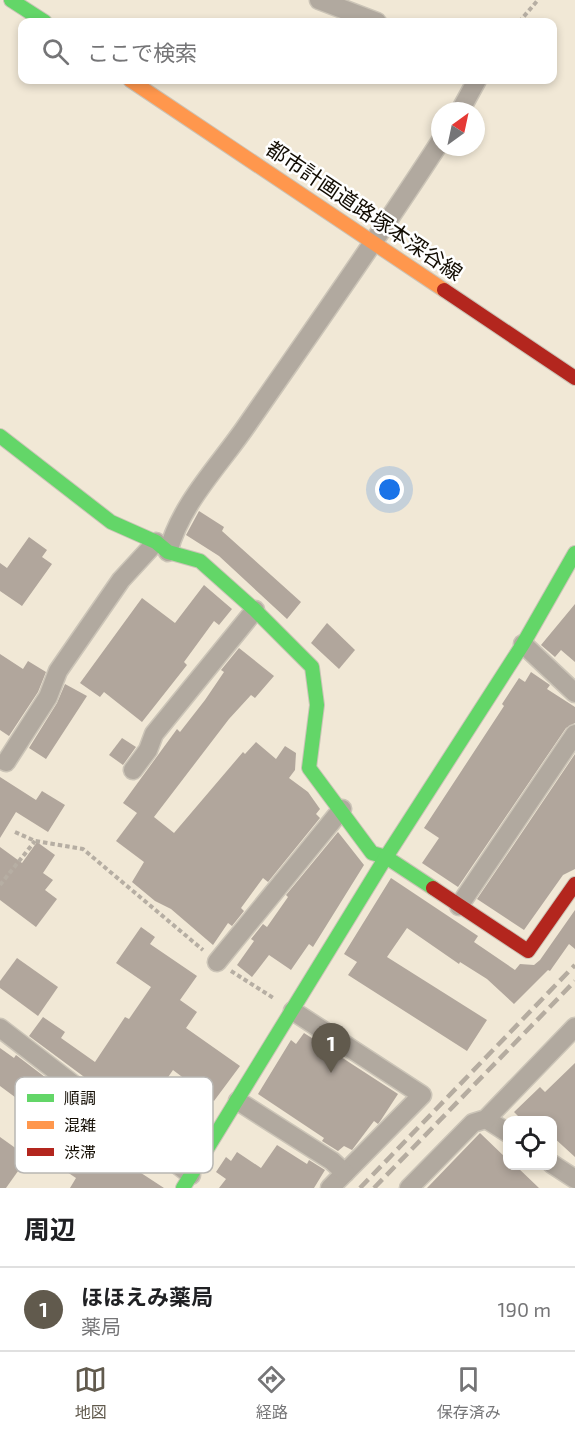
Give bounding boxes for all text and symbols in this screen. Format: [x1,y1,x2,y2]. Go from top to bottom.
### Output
search box [18,18,557,84]
icon: search [39,35,72,68]
text: ここで検索 [87,39,197,65]
north arrow [431,102,485,156]
street label: 都市計画道路塚本深谷線 [262,135,468,285]
your location [375,475,404,504]
pin: 1 [312,1024,350,1073]
legend [15,1077,213,1173]
text: 順調 [64,1088,96,1107]
text: 混雑 [64,1115,96,1134]
map controls [503,1116,557,1170]
button: locate [503,1116,557,1170]
text: 渋滞 [64,1142,96,1161]
text: 周辺 [24,1213,76,1244]
text: ほほえみ薬局 [81,1283,213,1309]
text: 1 [39,1297,48,1321]
text: 190 m [498,1297,551,1321]
text: 薬局 [81,1314,121,1338]
tab: 地図 [74,1363,107,1423]
tab: 経路 [255,1363,288,1423]
tab: 保存済み [437,1363,501,1423]

